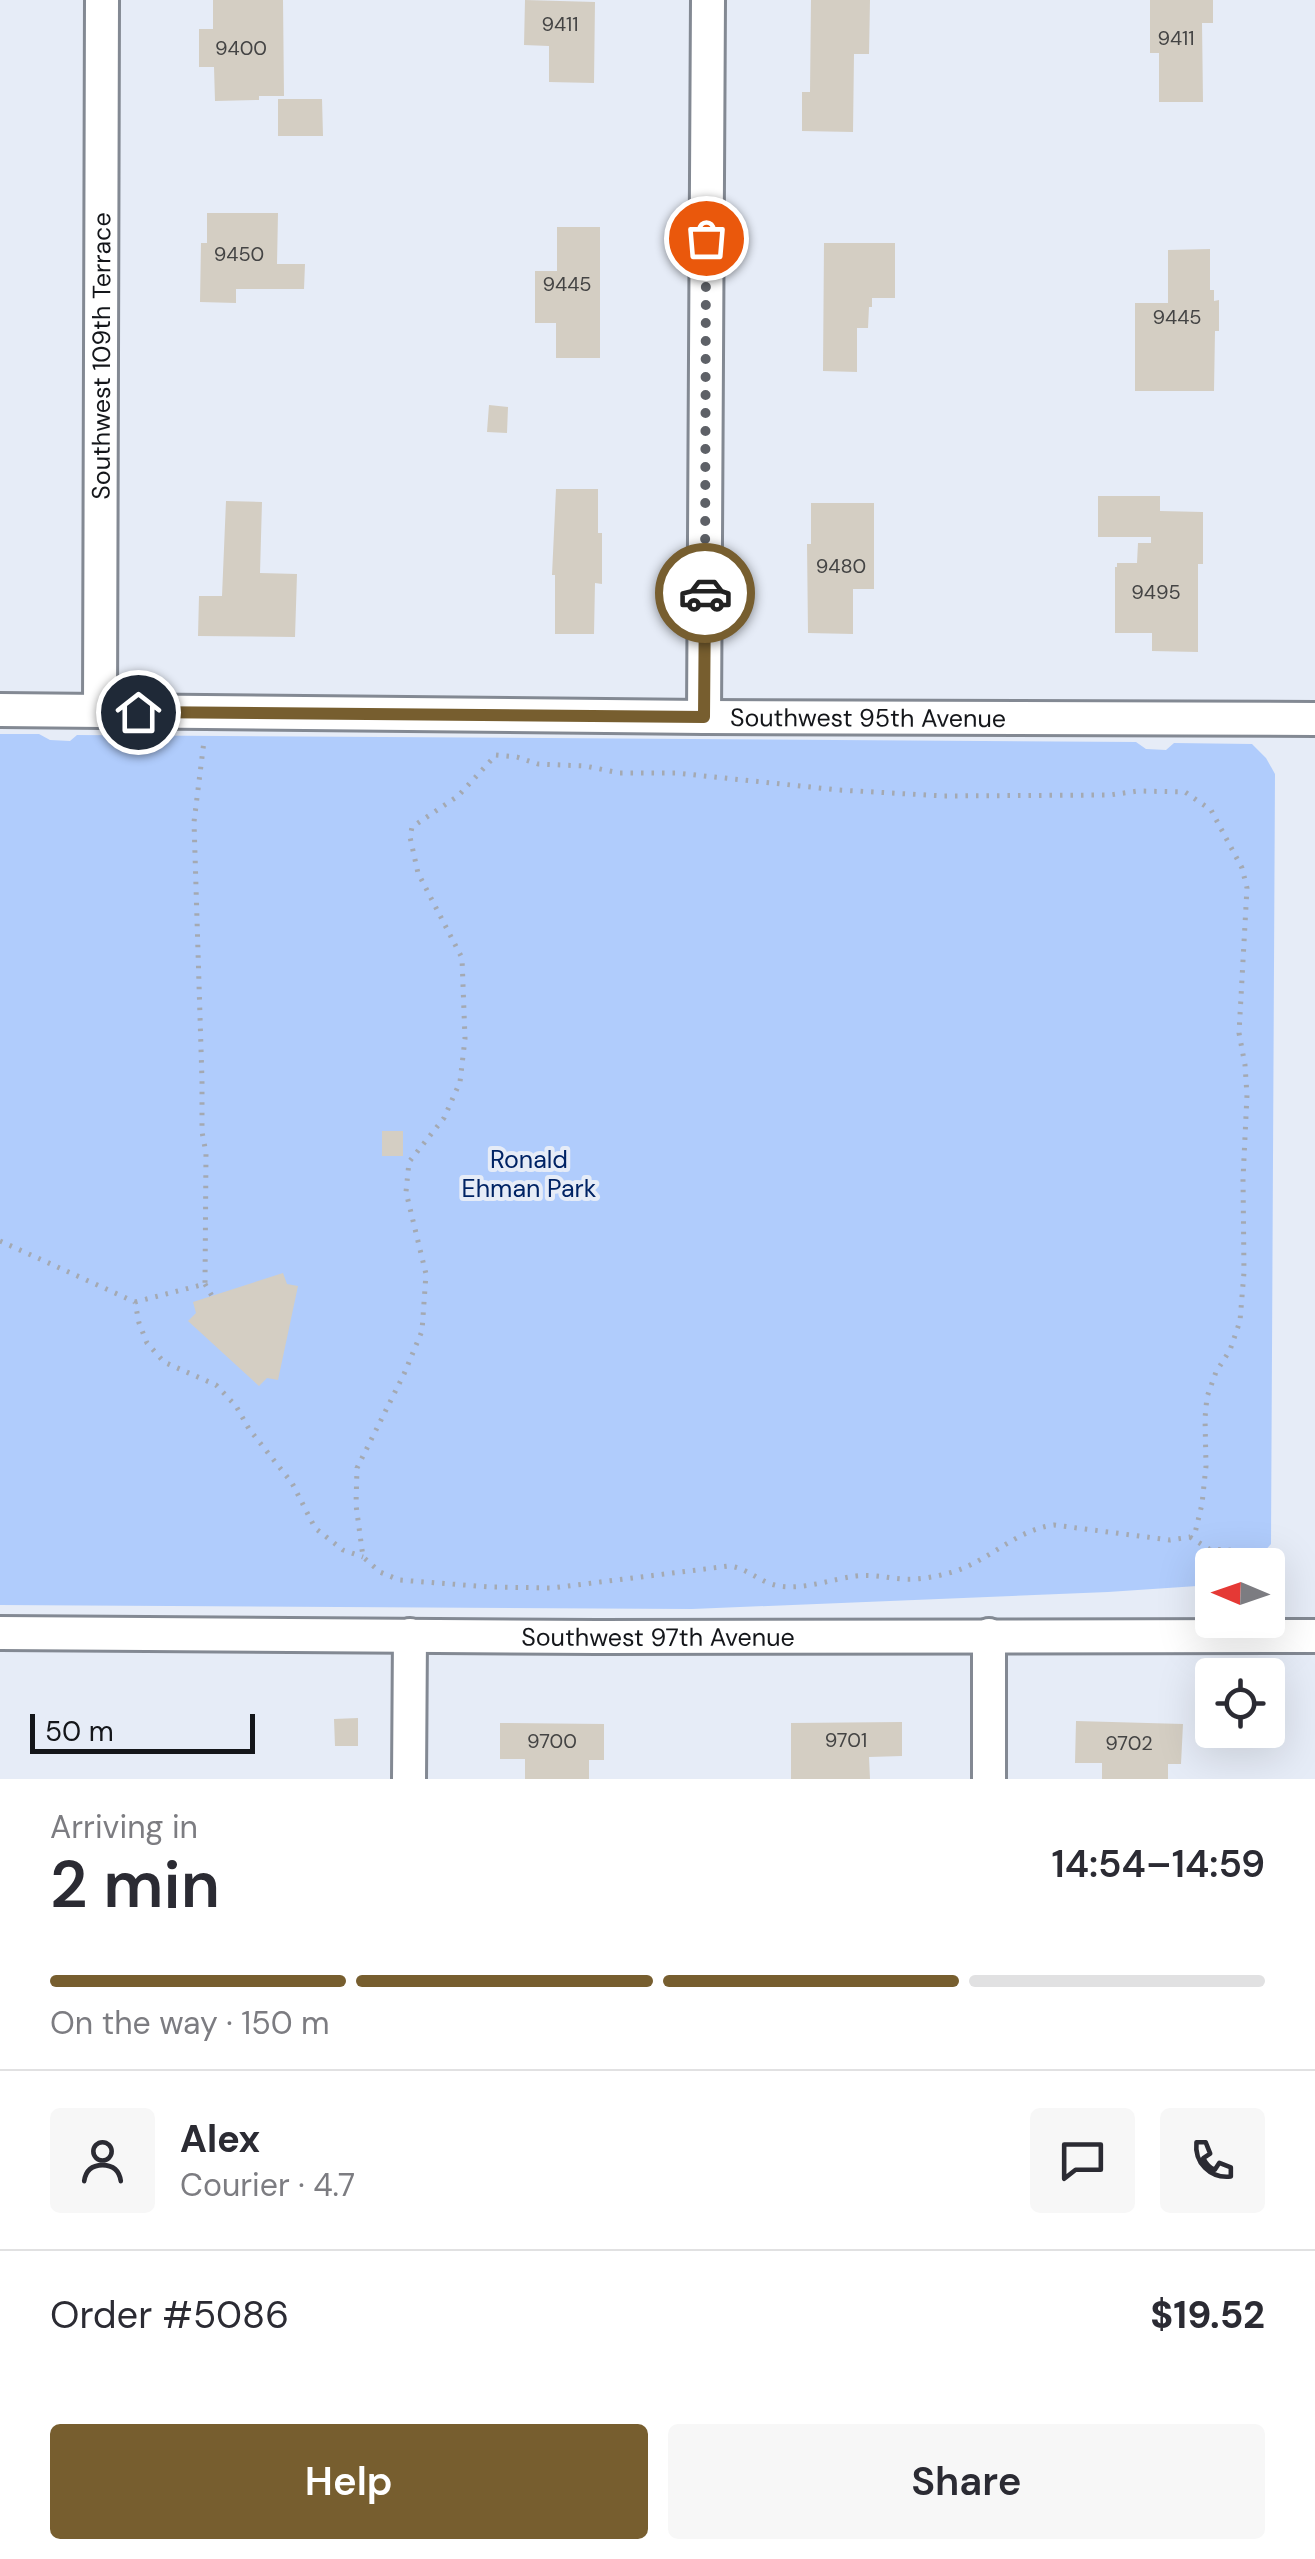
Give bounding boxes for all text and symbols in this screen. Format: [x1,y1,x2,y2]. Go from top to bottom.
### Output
house number: 9411 [541,11,579,37]
house number: 9411 [1157,25,1195,51]
house number: 9400 [215,35,267,61]
pin [664,196,749,281]
icon: bag [679,211,734,266]
street label: Southwest 109th Terrace [85,212,118,500]
house number: 9450 [214,241,264,267]
house number: 9445 [542,271,592,297]
house number: 9445 [1152,304,1202,330]
courier [655,543,755,643]
house number: 9480 [816,553,866,579]
icon: car [678,566,733,621]
house number: 9495 [1131,579,1181,605]
pin [96,670,181,755]
icon: home [111,685,166,740]
street label: Southwest 95th Avenue [730,701,1006,735]
park label: Ronald Ehman Park [462,1143,597,1205]
north arrow [1195,1548,1285,1638]
map controls [1195,1548,1285,1748]
street label: Southwest 97th Avenue [521,1620,795,1654]
button: locate [1195,1658,1285,1748]
scale bar [30,1709,255,1754]
text: 50 m [45,1713,114,1750]
house number: 9701 [825,1727,867,1753]
house number: 9700 [527,1728,577,1754]
house number: 9702 [1105,1730,1153,1756]
text: Arriving in [50,1806,198,1848]
text: 14:54–14:59 [1051,1839,1265,1889]
text: 2 min [50,1843,220,1927]
text: On the way · 150 m [50,2002,330,2044]
button: person [50,2108,155,2213]
button: chat [1030,2108,1135,2213]
button: phone [1160,2108,1265,2213]
text: Alex [180,2114,260,2164]
text: Courier · 4.7 [180,2164,355,2206]
text: Order #5086 [50,2290,289,2340]
text: $19.52 [1150,2290,1265,2340]
button: Help [50,2424,648,2539]
button: Share [668,2424,1265,2539]

